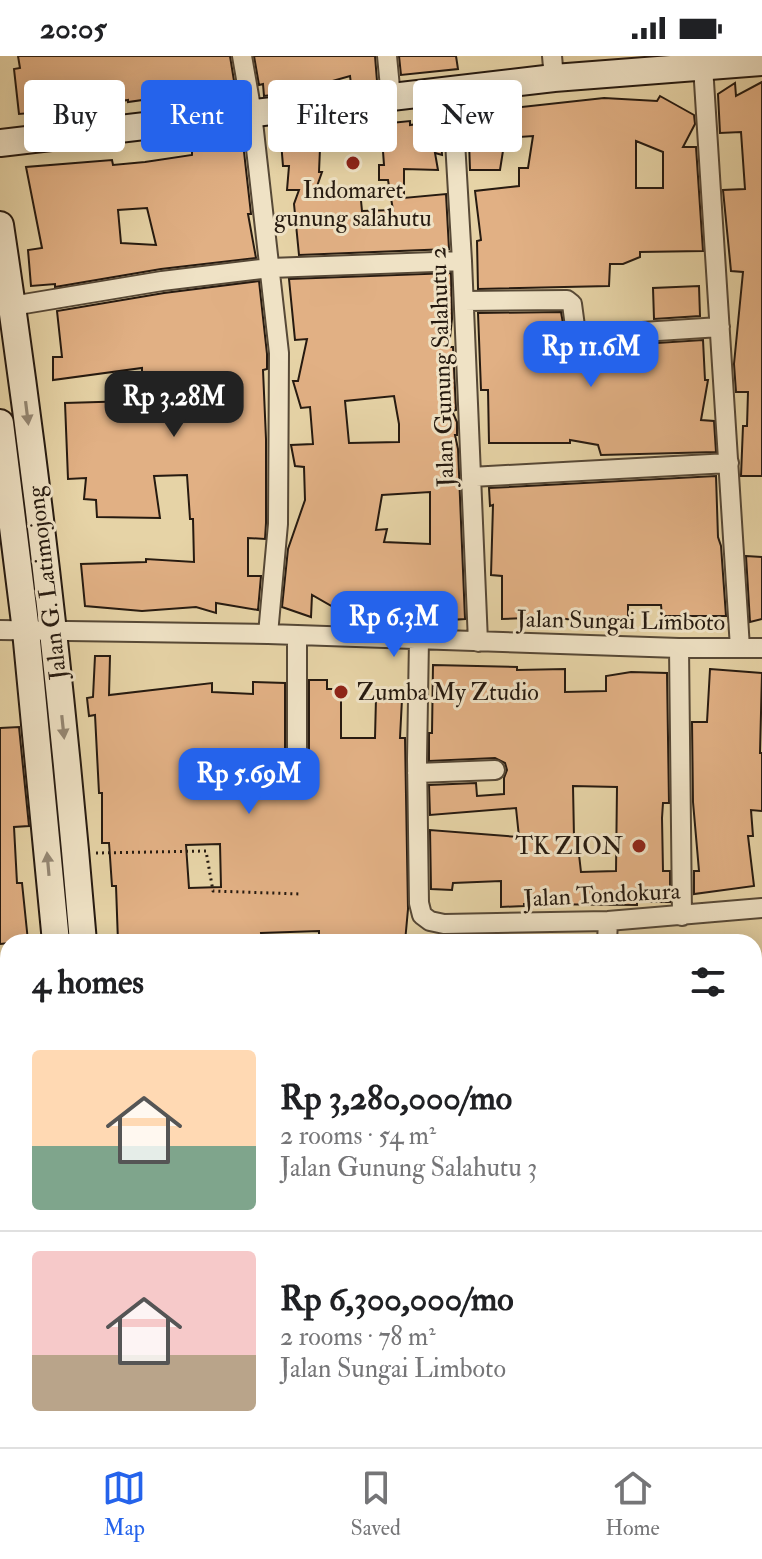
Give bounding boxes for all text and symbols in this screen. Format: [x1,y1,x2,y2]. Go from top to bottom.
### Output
text: 20:05 [40,10,107,47]
chip: Buy [24,80,125,152]
chip: Rent [141,80,252,152]
chip: Filters [268,80,397,152]
chip: New [413,80,522,152]
marker: Indomaret gunung salahutu [344,154,362,172]
place label: Indomaret gunung salahutu [274,175,432,234]
street label: Jalan Gunung Salahutu 2 [422,246,462,489]
pin: Rp 11.6M [508,321,674,389]
text: Rp 11.6M [541,331,641,363]
pin: Rp 3.28M [91,371,257,439]
text: Rp 3.28M [123,381,225,413]
one-way arrow [21,401,34,426]
street label: Jalan G. Latimojong [20,483,74,683]
pin: Rp 6.3M [320,591,468,659]
text: Rp 6.3M [349,601,439,633]
street label: Jalan Sungai Limboto [515,604,726,638]
place label: Zumba My Ztudio [357,677,539,708]
marker: Zumba My Ztudio [332,683,350,701]
one-way arrow [56,715,69,740]
pin: Rp 5.69M [166,748,332,816]
text: Rp 5.69M [197,758,301,790]
place label: TK ZION [515,831,624,862]
marker: TK ZION [630,837,648,855]
one-way arrow [42,851,55,876]
street label: Jalan Tondokura [522,875,682,915]
icon: filters [686,960,730,1004]
text: 4 homes [32,961,144,1004]
text: Rp 3,280,000/mo [280,1077,512,1120]
icon: home [96,1082,192,1178]
text: 2 rooms · 54 m² [280,1120,436,1152]
text: Jalan Gunung Salahutu 3 [280,1152,537,1184]
text: Rp 6,300,000/mo [280,1278,514,1321]
icon: home [96,1283,192,1379]
text: 2 rooms · 78 m² [280,1321,436,1353]
text: Jalan Sungai Limboto [280,1353,506,1385]
tab: Map [102,1466,146,1542]
tab: Saved [351,1466,401,1542]
tab: Home [605,1466,660,1542]

